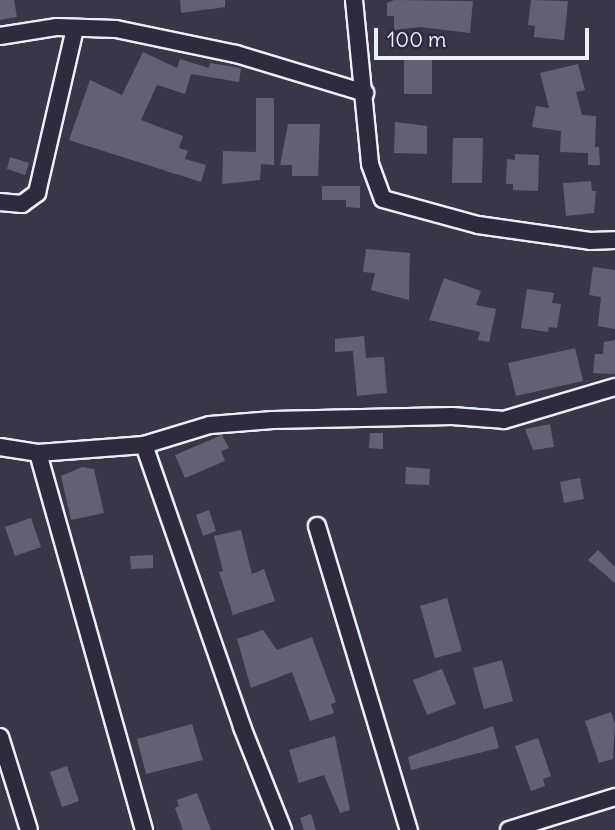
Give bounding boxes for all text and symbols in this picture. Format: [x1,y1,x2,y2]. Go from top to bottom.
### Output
scale bar [377,14,592,58]
text: 100 m [387,26,446,53]

